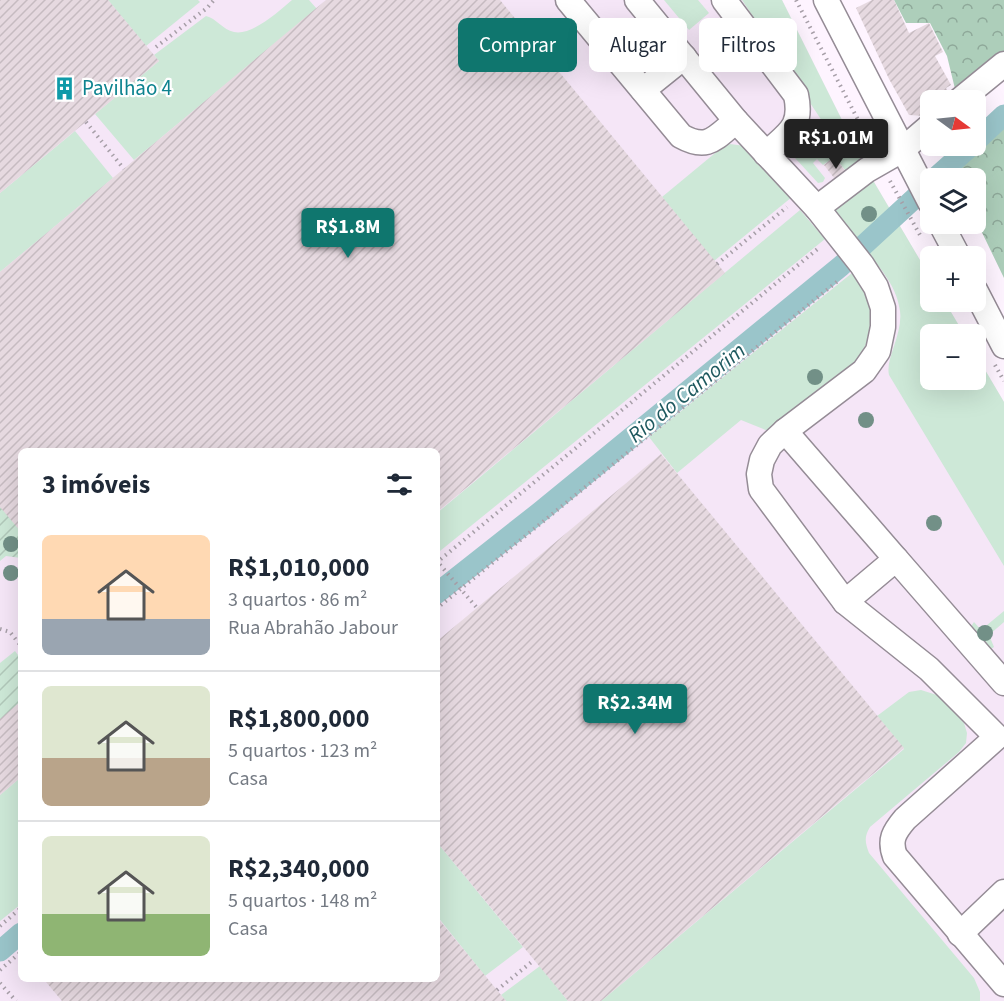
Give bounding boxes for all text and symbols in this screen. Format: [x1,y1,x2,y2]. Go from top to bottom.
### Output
chip: Comprar [458,18,577,72]
chip: Alugar [589,18,687,72]
chip: Filtros [699,18,797,72]
place label: Pavilhão 4 [82,73,172,103]
building icon: Pavilhão 4 [51,75,77,101]
north arrow [920,90,986,156]
map controls [920,90,986,390]
pin: R$1.01M [781,119,891,170]
text: R$1.01M [798,124,874,152]
button: layers [920,168,986,234]
pin: R$1.8M [299,208,397,259]
text: R$1.8M [315,213,381,241]
button: + [920,246,986,312]
button: − [920,324,986,390]
water label: Rio do Camorim [621,335,753,450]
text: 3 imóveis [42,466,150,503]
icon: filters [383,468,416,501]
text: R$1,010,000 [228,549,369,586]
icon: home [90,559,162,631]
text: 3 quartos · 86 m² [228,586,367,614]
text: Rua Abrahão Jabour [228,614,398,642]
pin: R$2.34M [580,684,690,735]
text: R$2.34M [597,689,673,717]
text: R$1,800,000 [228,700,369,737]
icon: home [90,710,162,782]
text: 5 quartos · 123 m² [228,737,377,765]
text: Casa [228,765,268,793]
text: R$2,340,000 [228,850,369,887]
icon: home [90,860,162,932]
text: 5 quartos · 148 m² [228,887,377,915]
text: Casa [228,915,268,943]

